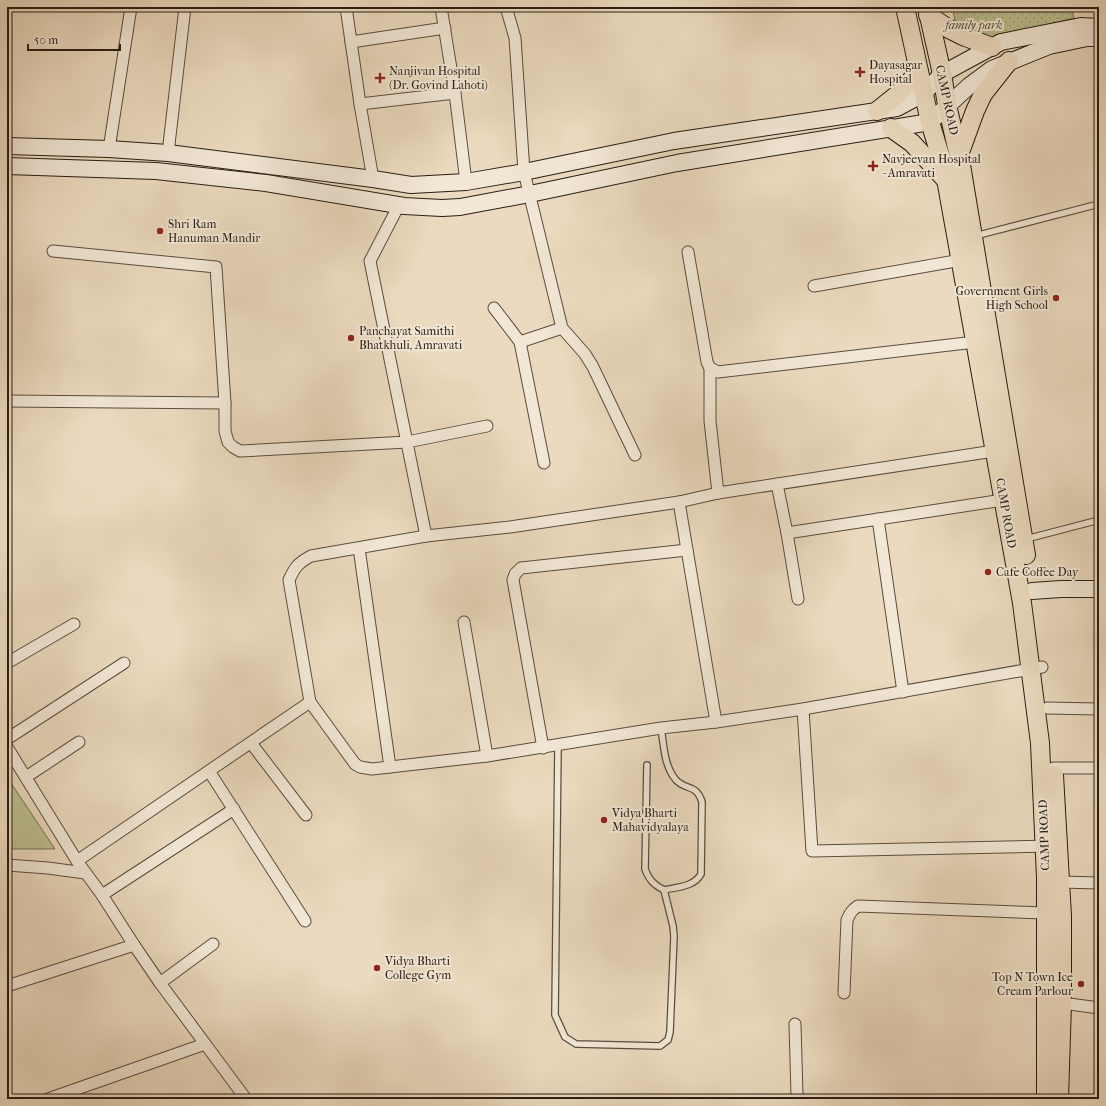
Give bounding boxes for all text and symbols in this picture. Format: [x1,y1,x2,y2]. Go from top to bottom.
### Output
park label: family park [942,18,1003,32]
scale bar [28,26,120,52]
text: 50 m [34,33,58,47]
place label: Dayasagar Hospital [869,58,923,86]
place label: Nanjivan Hospital (Dr. Govind Lahoti) [389,64,488,92]
street label: CAMP ROAD [933,64,961,136]
marker: Dayasagar Hospital [854,66,866,78]
marker: Nanjivan Hospital (Dr. Govind Lahoti) [374,72,386,84]
place label: Navjeevan Hospital - Amravati [882,152,982,180]
marker: Navjeevan Hospital - Amravati [867,160,879,172]
place label: Shri Ram Hanuman Mandir [168,217,261,245]
marker: Shri Ram Hanuman Mandir [155,226,165,236]
place label: Government Girls High School [955,284,1049,312]
marker: Government Girls High School [1051,293,1061,303]
place label: Panchayat Samithi Bhatkhuli, Amravati [359,324,463,352]
marker: Panchayat Samithi Bhatkhuli, Amravati [346,333,356,343]
street label: CAMP ROAD [993,477,1019,549]
place label: Cafe Coffee Day [996,565,1079,579]
marker: Cafe Coffee Day [983,567,993,577]
street label: CAMP ROAD [1036,799,1052,871]
place label: Vidya Bharti Mahavidyalaya [611,806,689,834]
marker: Vidya Bharti Mahavidyalaya [599,815,609,825]
place label: Vidya Bharti College Gym [384,954,451,982]
marker: Vidya Bharti College Gym [372,963,382,973]
place label: Top N Town Ice Cream Parlour [992,970,1074,998]
marker: Top N Town Ice Cream Parlour [1076,979,1086,989]

